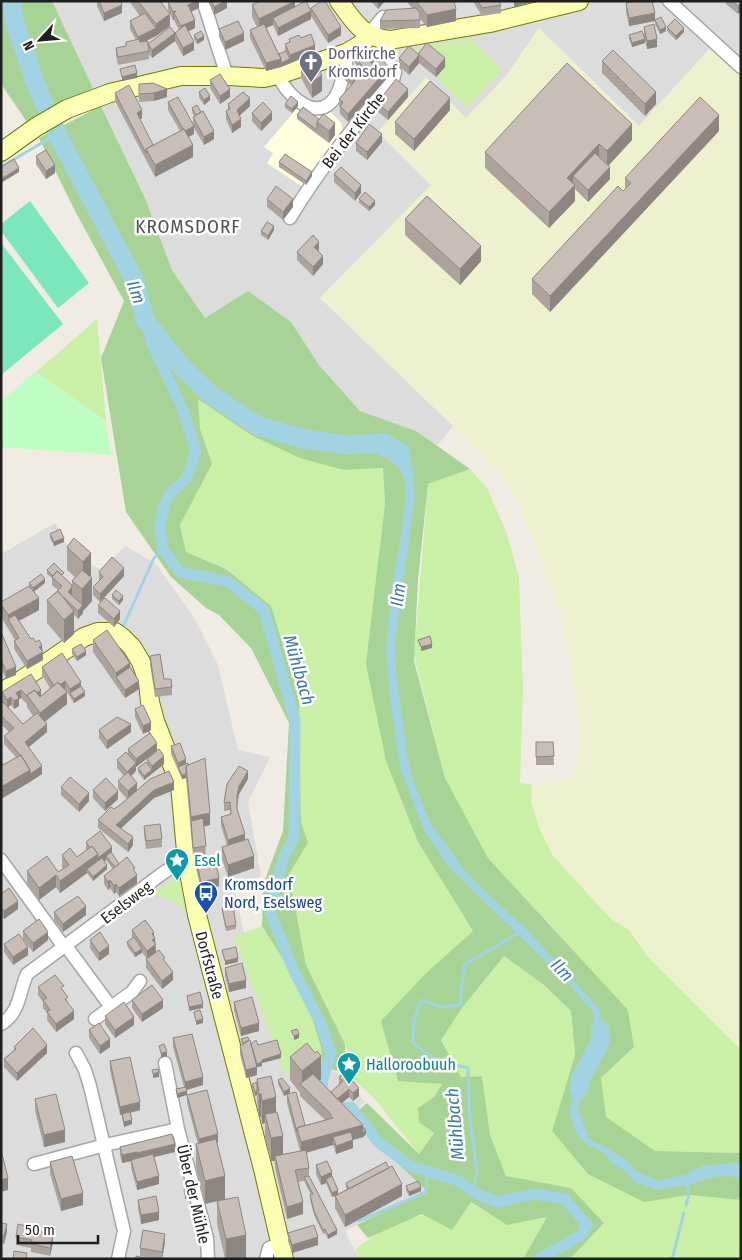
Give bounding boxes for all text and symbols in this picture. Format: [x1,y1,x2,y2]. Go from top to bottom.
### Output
north arrow [15,15,65,65]
text: N [19,38,38,53]
place label: Dorfkirche Kromsdorf [328,44,398,81]
church icon: Dorfkirche Kromsdorf [298,49,324,83]
street label: Bei der Kirche [318,88,389,172]
district label: KROMSDORF [135,215,241,238]
water label: Ilm [122,277,150,307]
water label: Ilm [386,582,410,608]
water label: Mühlbach [278,632,320,708]
place icon: Esel [164,847,190,881]
place label: Esel [194,851,220,870]
place label: Kromsdorf Nord, Eselsweg [224,875,322,912]
street label: Eselsweg [97,877,156,928]
bus stop icon: Kromsdorf Nord, Eselsweg [193,880,219,914]
street label: Dorfstraße [191,929,228,1001]
water label: Ilm [546,954,578,986]
place icon: Halloroobuuh [336,1051,362,1085]
place label: Halloroobuuh [366,1055,456,1074]
water label: Mühlbach [441,1087,469,1161]
street label: Über der Mühle [173,1143,214,1246]
scale bar [18,1212,98,1244]
text: 50 m [25,1221,55,1239]

